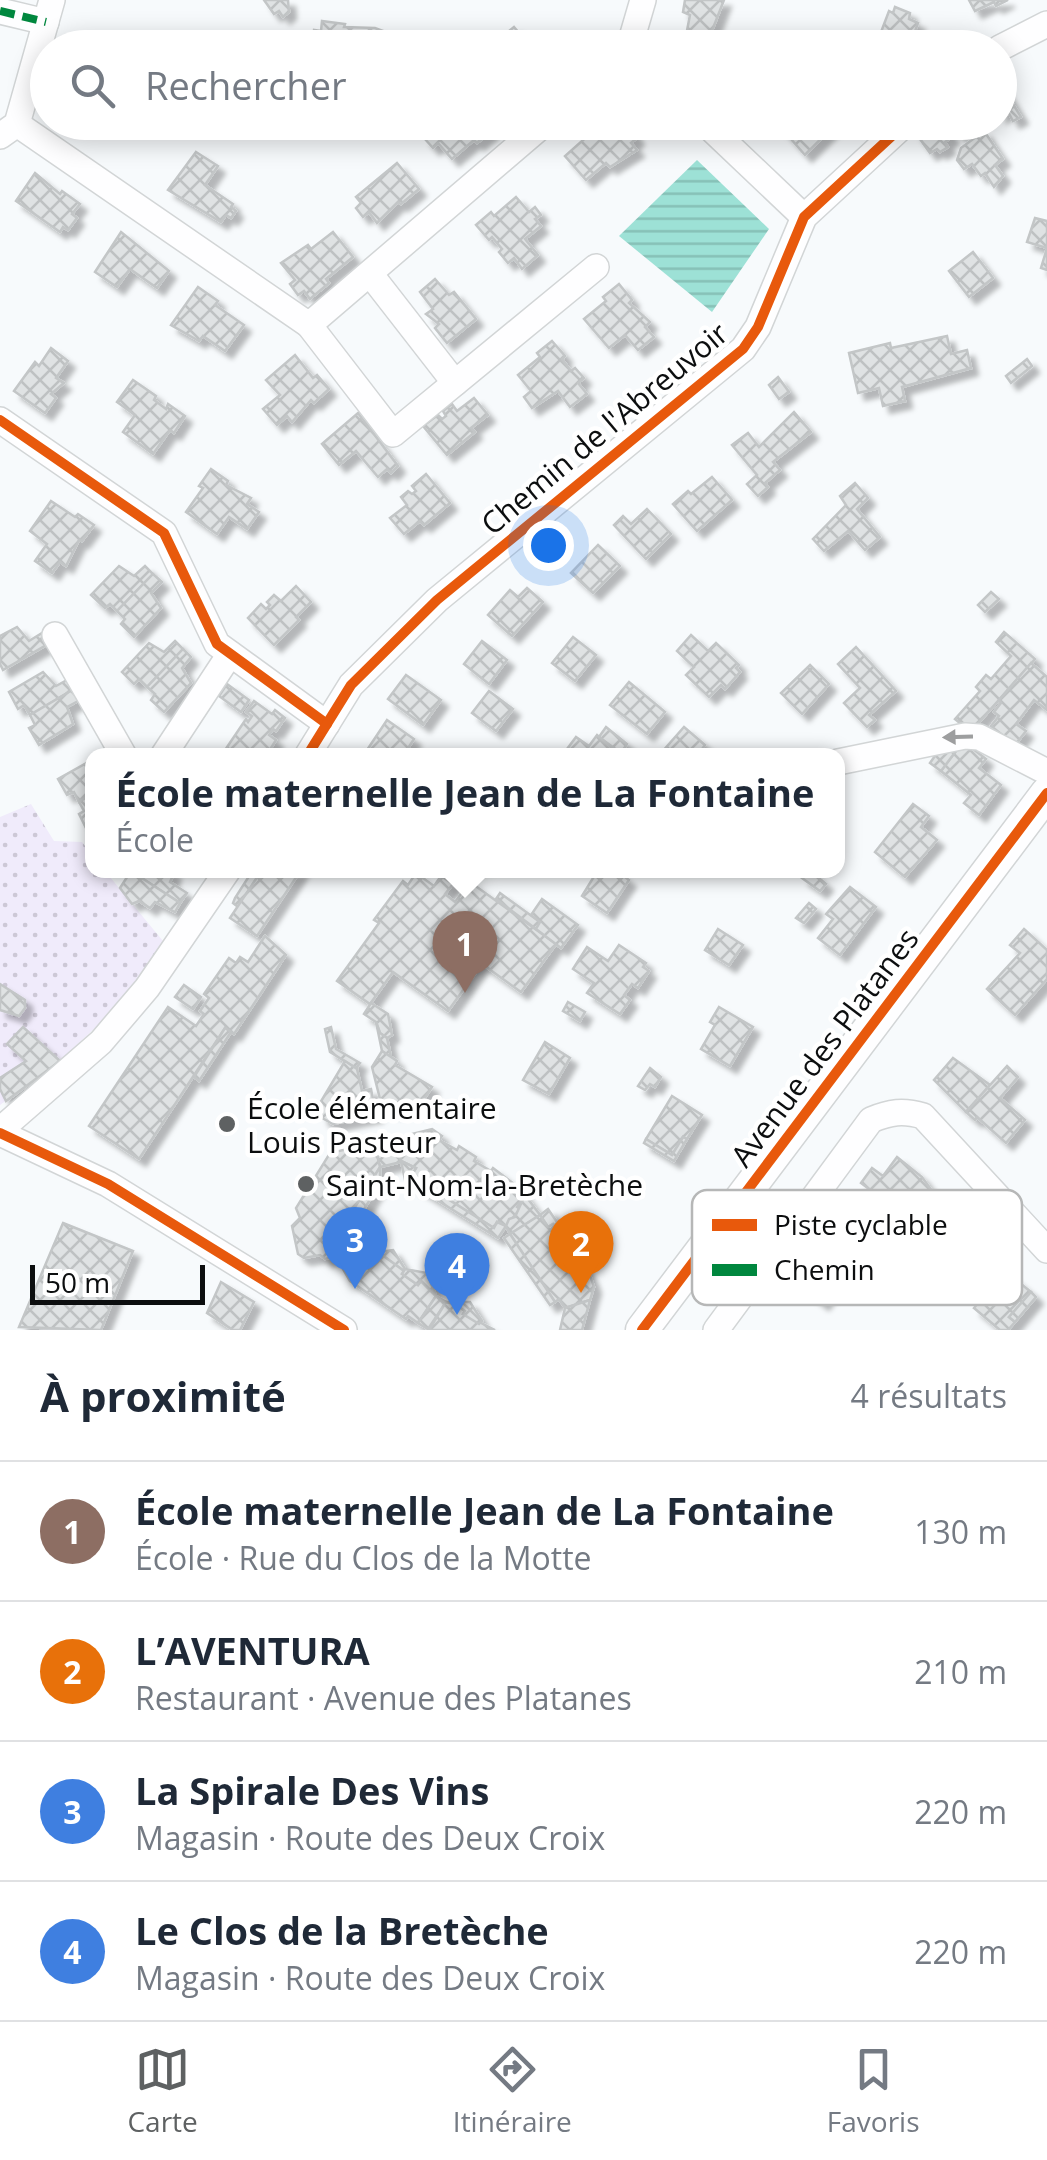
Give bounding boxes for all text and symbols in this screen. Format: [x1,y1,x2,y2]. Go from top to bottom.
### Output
search box [30,30,1017,140]
icon: search [65,58,120,113]
text: Rechercher [145,59,347,111]
street label: Chemin de l'Abreuvoir [472,312,736,544]
your location [523,520,574,571]
one-way arrow [942,730,973,746]
popup [85,748,845,878]
text: École maternelle Jean de La Fontaine [116,766,815,818]
text: École [116,818,194,861]
pin: 1 [432,910,498,993]
street label: Avenue des Platanes [721,919,927,1175]
place label: École élémentaire Louis Pasteur [247,1087,497,1162]
marker: École élémentaire Louis Pasteur [216,1113,238,1135]
place label: Saint-Nom-la-Bretèche [326,1164,643,1205]
marker: Saint-Nom-la-Bretèche [295,1173,317,1195]
legend [692,1190,1022,1305]
text: Piste cyclable [774,1205,948,1243]
pin: 3 [322,1206,388,1289]
pin: 2 [548,1210,614,1293]
pin: 4 [424,1232,490,1315]
text: Chemin [774,1250,875,1288]
scale bar [30,1260,205,1304]
text: 50 m [45,1263,110,1301]
text: À proximité [40,1367,286,1424]
text: 4 résultats [851,1374,1007,1417]
text: École maternelle Jean de La Fontaine [135,1484,834,1536]
text: 1 [63,1510,82,1553]
text: 130 m [914,1510,1007,1553]
text: École · Rue du Clos de la Motte [135,1536,592,1579]
text: L’AVENTURA [135,1624,370,1676]
text: 2 [63,1650,82,1693]
text: 210 m [914,1650,1007,1693]
text: Restaurant · Avenue des Platanes [135,1676,632,1719]
text: La Spirale Des Vins [135,1764,490,1816]
text: 3 [63,1790,82,1833]
text: 220 m [914,1790,1007,1833]
text: Magasin · Route des Deux Croix [135,1816,605,1859]
text: Le Clos de la Bretèche [135,1904,549,1956]
text: 4 [63,1930,82,1973]
text: 220 m [914,1930,1007,1973]
text: Magasin · Route des Deux Croix [135,1956,605,1999]
tab: Carte [127,2042,198,2140]
tab: Itinéraire [453,2042,572,2140]
tab: Favoris [827,2042,920,2140]

